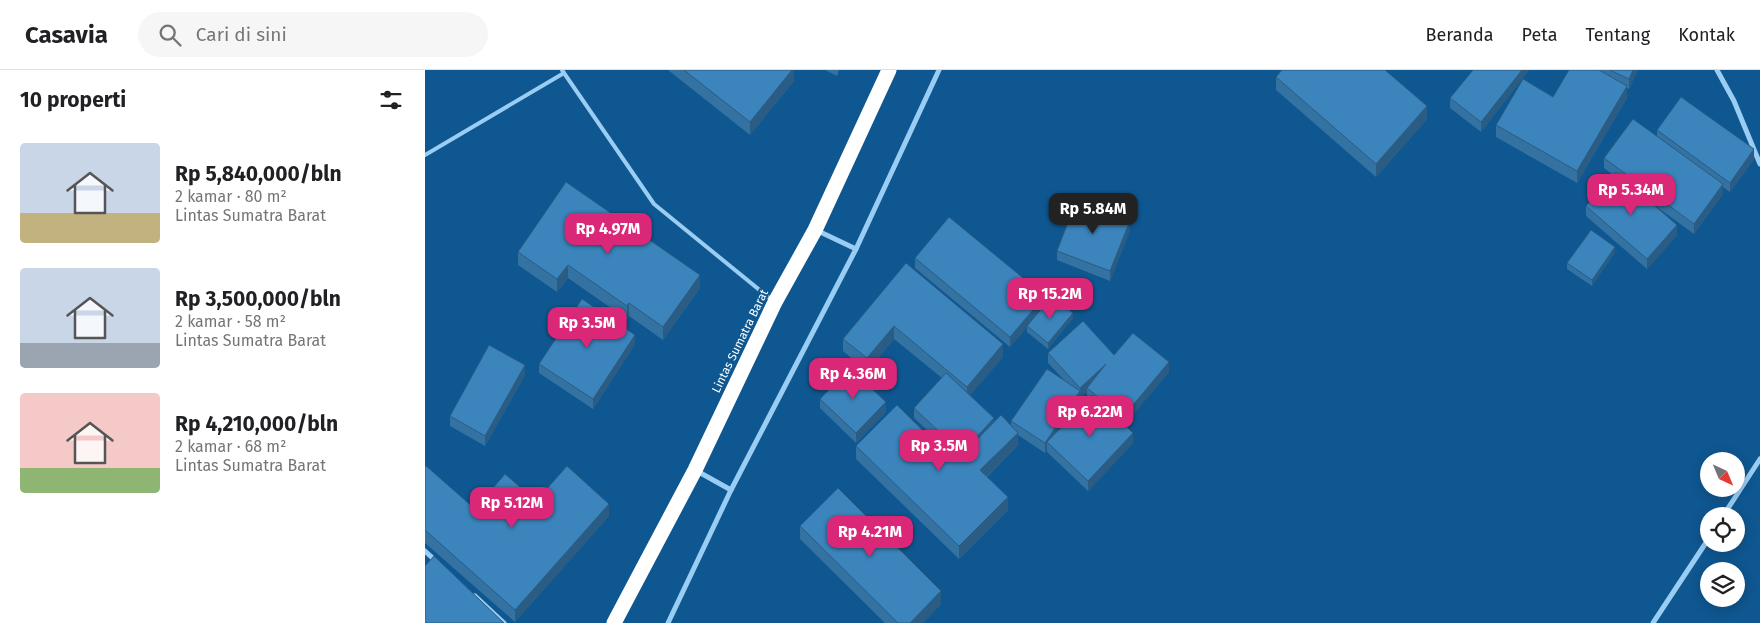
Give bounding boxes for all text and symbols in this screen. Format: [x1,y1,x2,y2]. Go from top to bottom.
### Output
search box [138,12,488,57]
text: Casavia [25,21,108,49]
icon: search [156,21,184,49]
text: Cari di sini [196,23,287,46]
text: Beranda [1426,24,1494,46]
text: Peta [1522,24,1557,46]
text: Tentang [1585,24,1650,46]
text: Kontak [1678,24,1735,46]
icon: filters [377,86,405,114]
text: 10 properti [20,87,126,113]
text: Rp 5,840,000/bln [175,161,342,187]
icon: home [60,163,120,223]
pin: Rp 5.34M [1579,174,1683,216]
text: Rp 5.34M [1598,180,1664,199]
text: 2 kamar · 80 m² [175,187,287,206]
pin: Rp 5.84M [1041,192,1145,235]
text: Rp 5.84M [1060,199,1126,218]
text: Lintas Sumatra Barat [175,206,326,225]
pin: Rp 4.97M [556,212,660,255]
text: Rp 4.97M [576,219,640,238]
pin: Rp 15.2M [998,278,1102,320]
text: Rp 15.2M [1018,284,1082,303]
text: Rp 3,500,000/bln [175,286,341,312]
street label: Lintas Sumatra Barat [709,286,771,395]
icon: home [60,288,120,348]
pin: Rp 3.5M [541,306,633,349]
text: 2 kamar · 58 m² [175,312,286,331]
text: Rp 3.5M [559,313,615,332]
text: Lintas Sumatra Barat [175,331,326,350]
pin: Rp 4.36M [801,358,905,400]
text: Rp 4.36M [820,364,886,383]
pin: Rp 6.22M [1038,396,1142,438]
text: Rp 6.22M [1057,402,1123,421]
text: Rp 4,210,000/bln [175,411,338,437]
icon: home [60,413,120,473]
pin: Rp 3.5M [893,430,985,472]
text: Rp 3.5M [911,436,967,455]
text: 2 kamar · 68 m² [175,437,286,456]
north arrow [1700,452,1745,498]
map controls [1700,452,1745,607]
text: Lintas Sumatra Barat [175,456,326,475]
pin: Rp 5.12M [460,486,564,529]
text: Rp 5.12M [481,493,543,512]
button: locate [1700,507,1745,552]
pin: Rp 4.21M [818,516,922,558]
text: Rp 4.21M [838,522,902,541]
button: layers [1700,562,1745,607]

